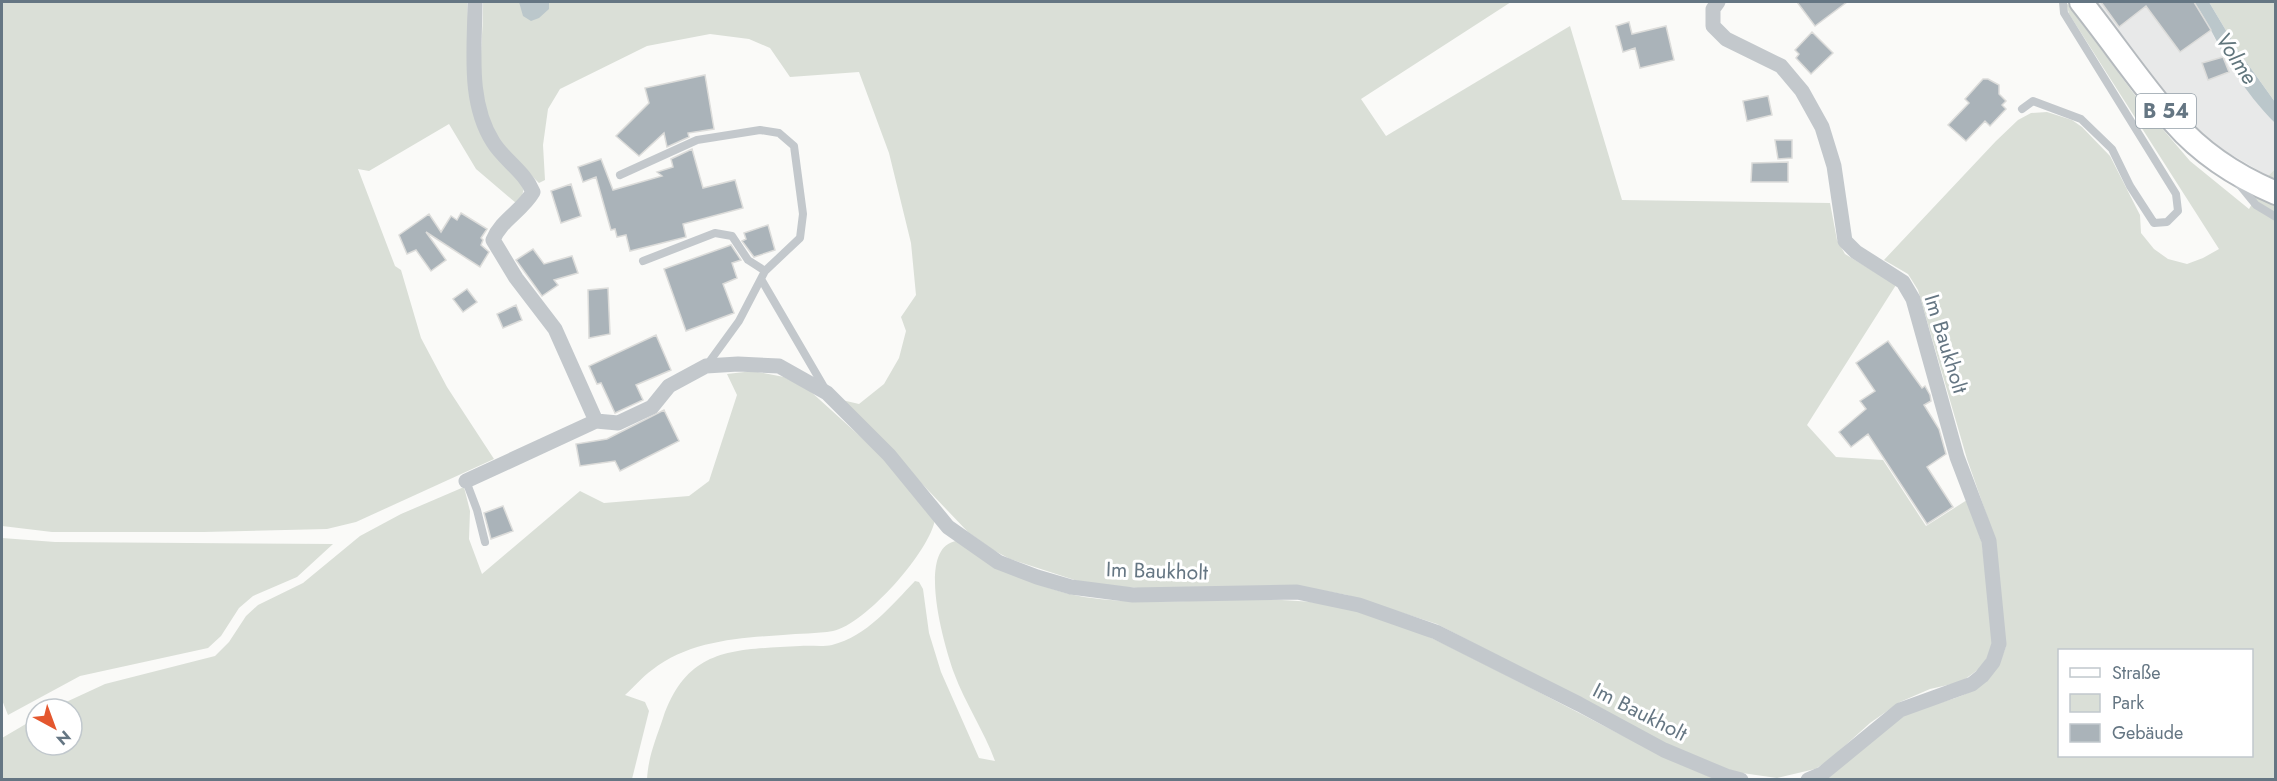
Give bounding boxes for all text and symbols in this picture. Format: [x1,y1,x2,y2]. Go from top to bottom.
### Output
water label: Volme [2208,26,2266,90]
road number: B 54 [2136,94,2196,128]
street label: Im Baukholt [1917,291,1975,397]
street label: Im Baukholt [1105,554,1209,588]
legend [2058,649,2253,757]
text: Straße [2112,660,2160,686]
street label: Im Baukholt [1588,675,1692,749]
text: Park [2112,690,2144,716]
north arrow [24,697,84,757]
text: Gebäude [2112,720,2183,746]
text: N [51,725,76,751]

